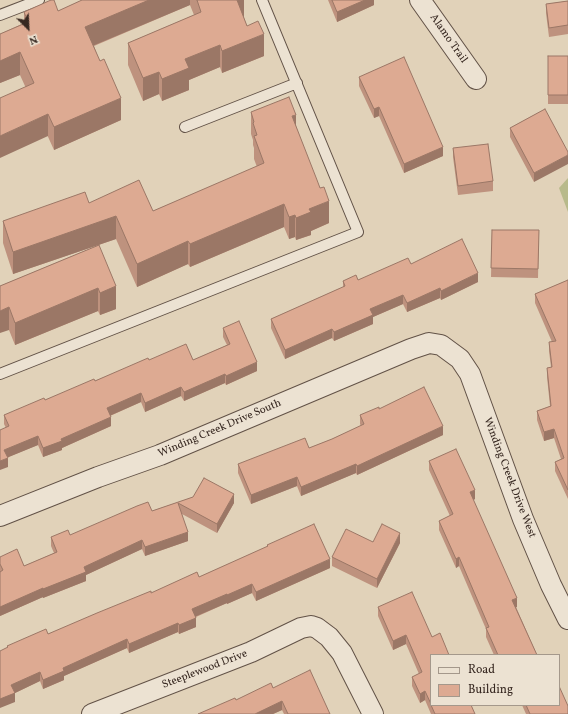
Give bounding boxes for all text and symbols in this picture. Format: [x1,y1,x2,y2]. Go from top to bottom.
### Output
north arrow [8,8,48,48]
street label: Alamo Trail [426,12,470,66]
text: N [26,31,40,48]
street label: Winding Creek Drive South [156,397,284,461]
street label: Winding Creek Drive West [480,416,538,540]
street label: Steeplewood Drive [161,648,249,692]
legend [430,654,560,706]
text: Road [468,662,495,678]
text: Building [468,682,513,698]

